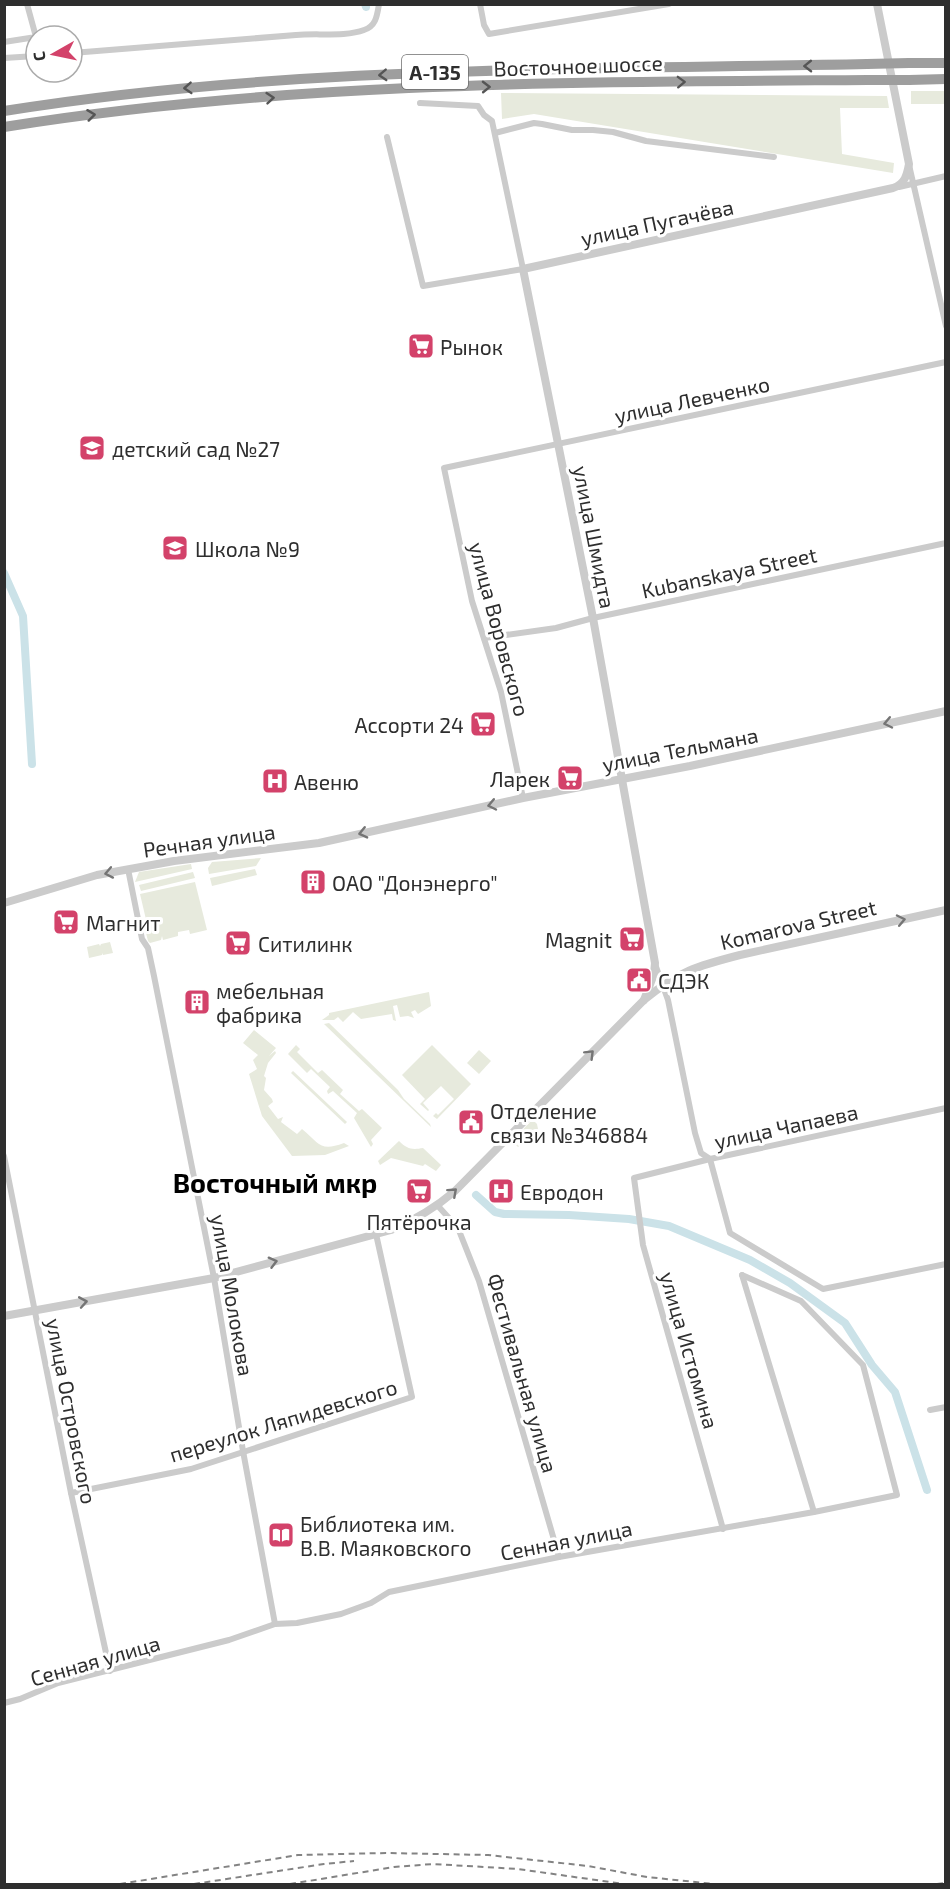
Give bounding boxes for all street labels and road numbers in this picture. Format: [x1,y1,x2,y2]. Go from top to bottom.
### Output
street label: Восточное шоссе [493,50,663,80]
road number: А-135 [402,55,468,89]
street label: улица Пугачёва [578,194,736,251]
street label: улица Левченко [612,370,772,429]
street label: улица Шмидта [568,463,621,611]
street label: улица Воровского [464,539,535,719]
street label: Kubanskaya Street [639,541,819,603]
street label: улица Тельмана [600,722,760,777]
street label: Речная улица [141,818,277,863]
street label: Komarova Street [717,894,879,954]
street label: улица Чапаева [712,1099,860,1154]
street label: улица Молокова [205,1212,260,1378]
street label: улица Истомина [655,1269,724,1432]
street label: Фестивальная улица [482,1271,563,1476]
street label: улица Островского [41,1316,102,1506]
street label: переулок Ляпидевского [166,1373,400,1468]
street label: Сенная улица [498,1515,634,1566]
street label: Сенная улица [27,1630,163,1691]

